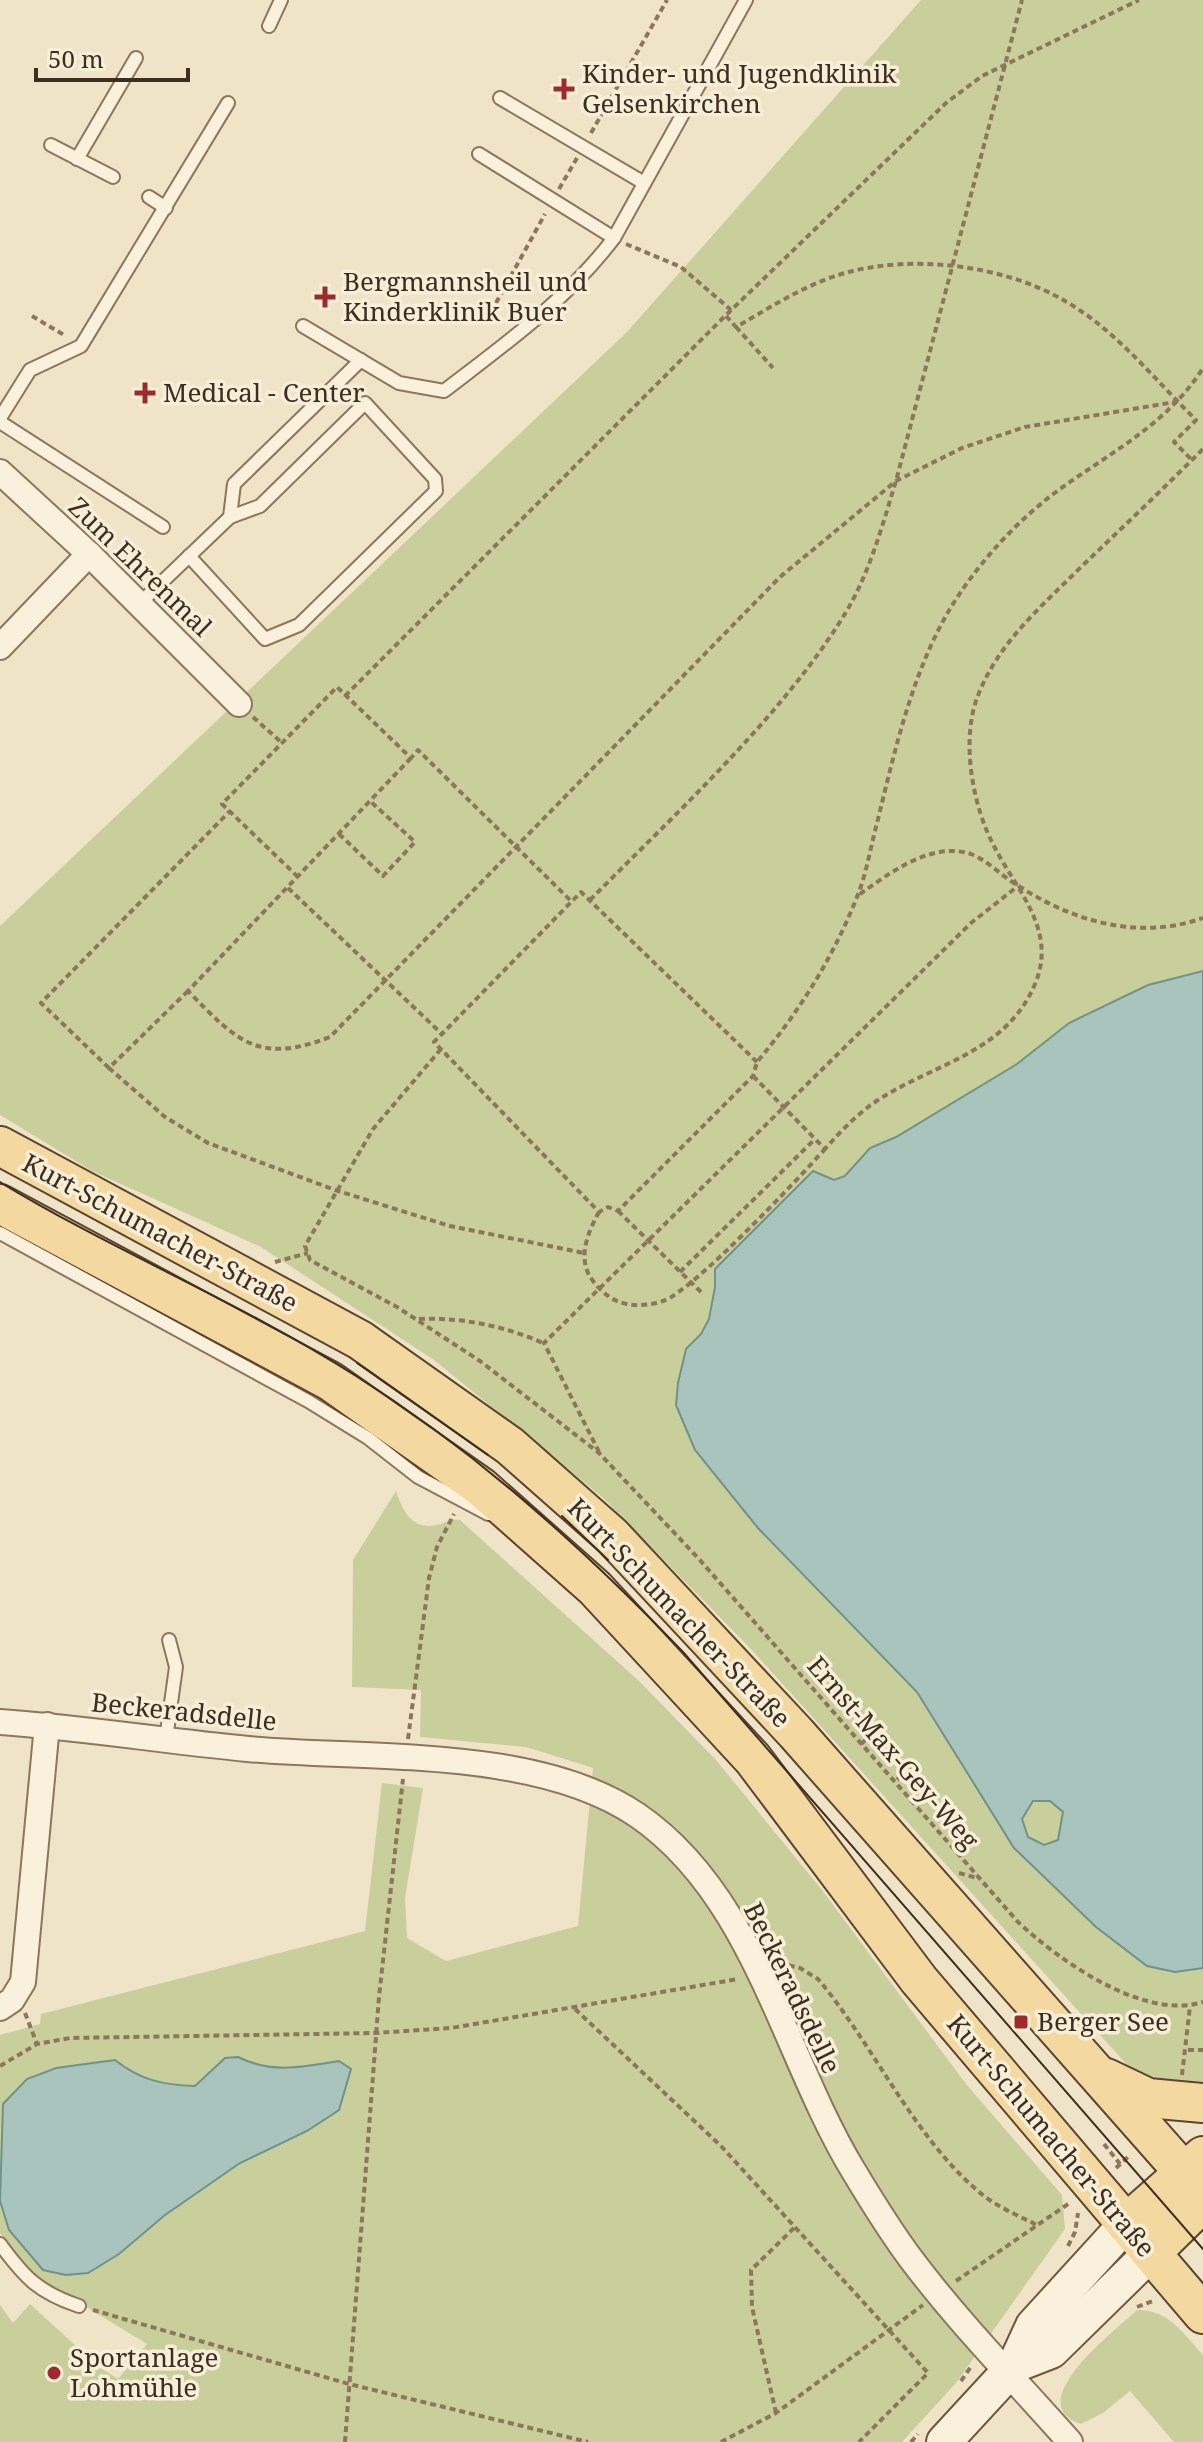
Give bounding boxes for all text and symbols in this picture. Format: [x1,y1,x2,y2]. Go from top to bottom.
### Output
scale bar [36,32,188,82]
text: 50 m [48,42,104,75]
place label: Kinder- und Jugendklinik Gelsenkirchen [582,55,897,121]
marker: Kinder- und Jugendklinik Gelsenkirchen [553,78,575,100]
place label: Bergmannsheil und Kinderklinik Buer [343,263,587,329]
marker: Bergmannsheil und Kinderklinik Buer [314,286,336,308]
place label: Medical - Center [163,374,365,410]
marker: Medical - Center [134,382,156,404]
street label: Zum Ehrenmal [61,489,220,644]
street label: Kurt-Schumacher-Straße [17,1144,304,1320]
street label: Kurt-Schumacher-Straße [560,1489,799,1735]
street label: Ernst-Max-Gey-Weg [800,1648,988,1857]
street label: Beckeradsdelle [90,1683,279,1739]
street label: Beckeradsdelle [736,1896,850,2079]
place label: Berger See [1037,2003,1169,2039]
street label: Kurt-Schumacher-Straße [939,2006,1164,2264]
marker: Berger See [1012,2013,1030,2031]
place label: Sportanlage Lohmühle [70,2339,219,2405]
marker: Sportanlage Lohmühle [45,2364,63,2382]

